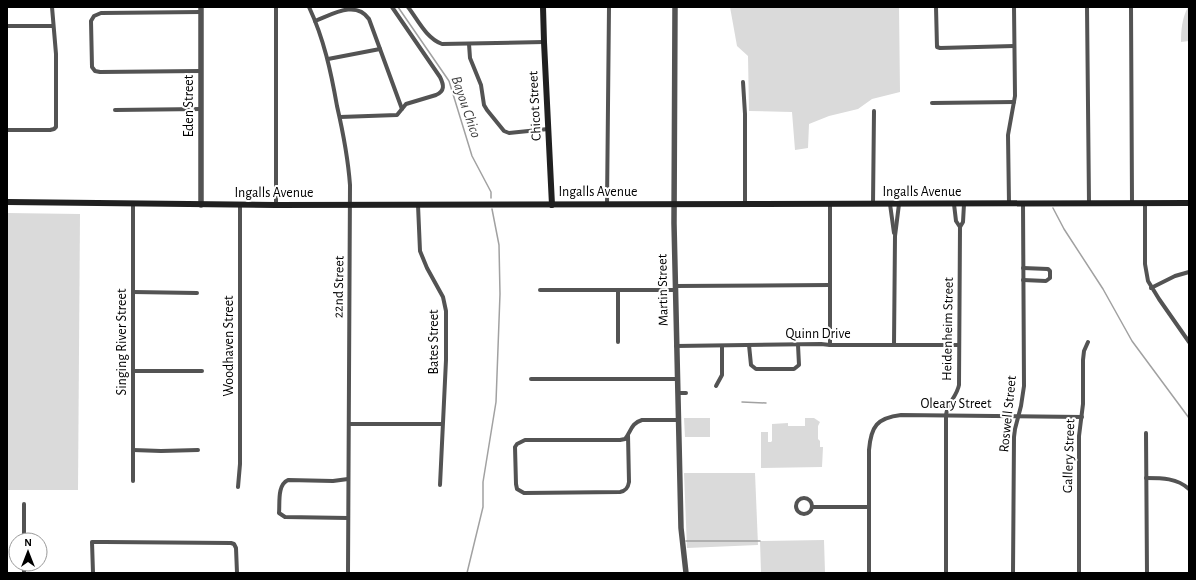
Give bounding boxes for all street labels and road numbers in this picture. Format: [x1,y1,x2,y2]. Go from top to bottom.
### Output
street label: Chicot Street [526,70,544,141]
street label: Eden Street [182,74,196,137]
street label: Ingalls Avenue [558,185,638,199]
street label: Ingalls Avenue [882,185,962,199]
street label: Ingalls Avenue [234,186,314,200]
street label: Martin Street [655,253,671,326]
street label: 22nd Street [331,255,347,318]
street label: Heidenheim Street [940,277,956,381]
street label: Singing River Street [115,288,129,395]
street label: Woodhaven Street [222,295,236,397]
street label: Bates Street [427,309,441,375]
street label: Quinn Drive [785,327,851,341]
street label: Roswell Street [997,374,1019,453]
street label: Oleary Street [920,397,992,411]
street label: Gallery Street [1061,418,1077,493]

